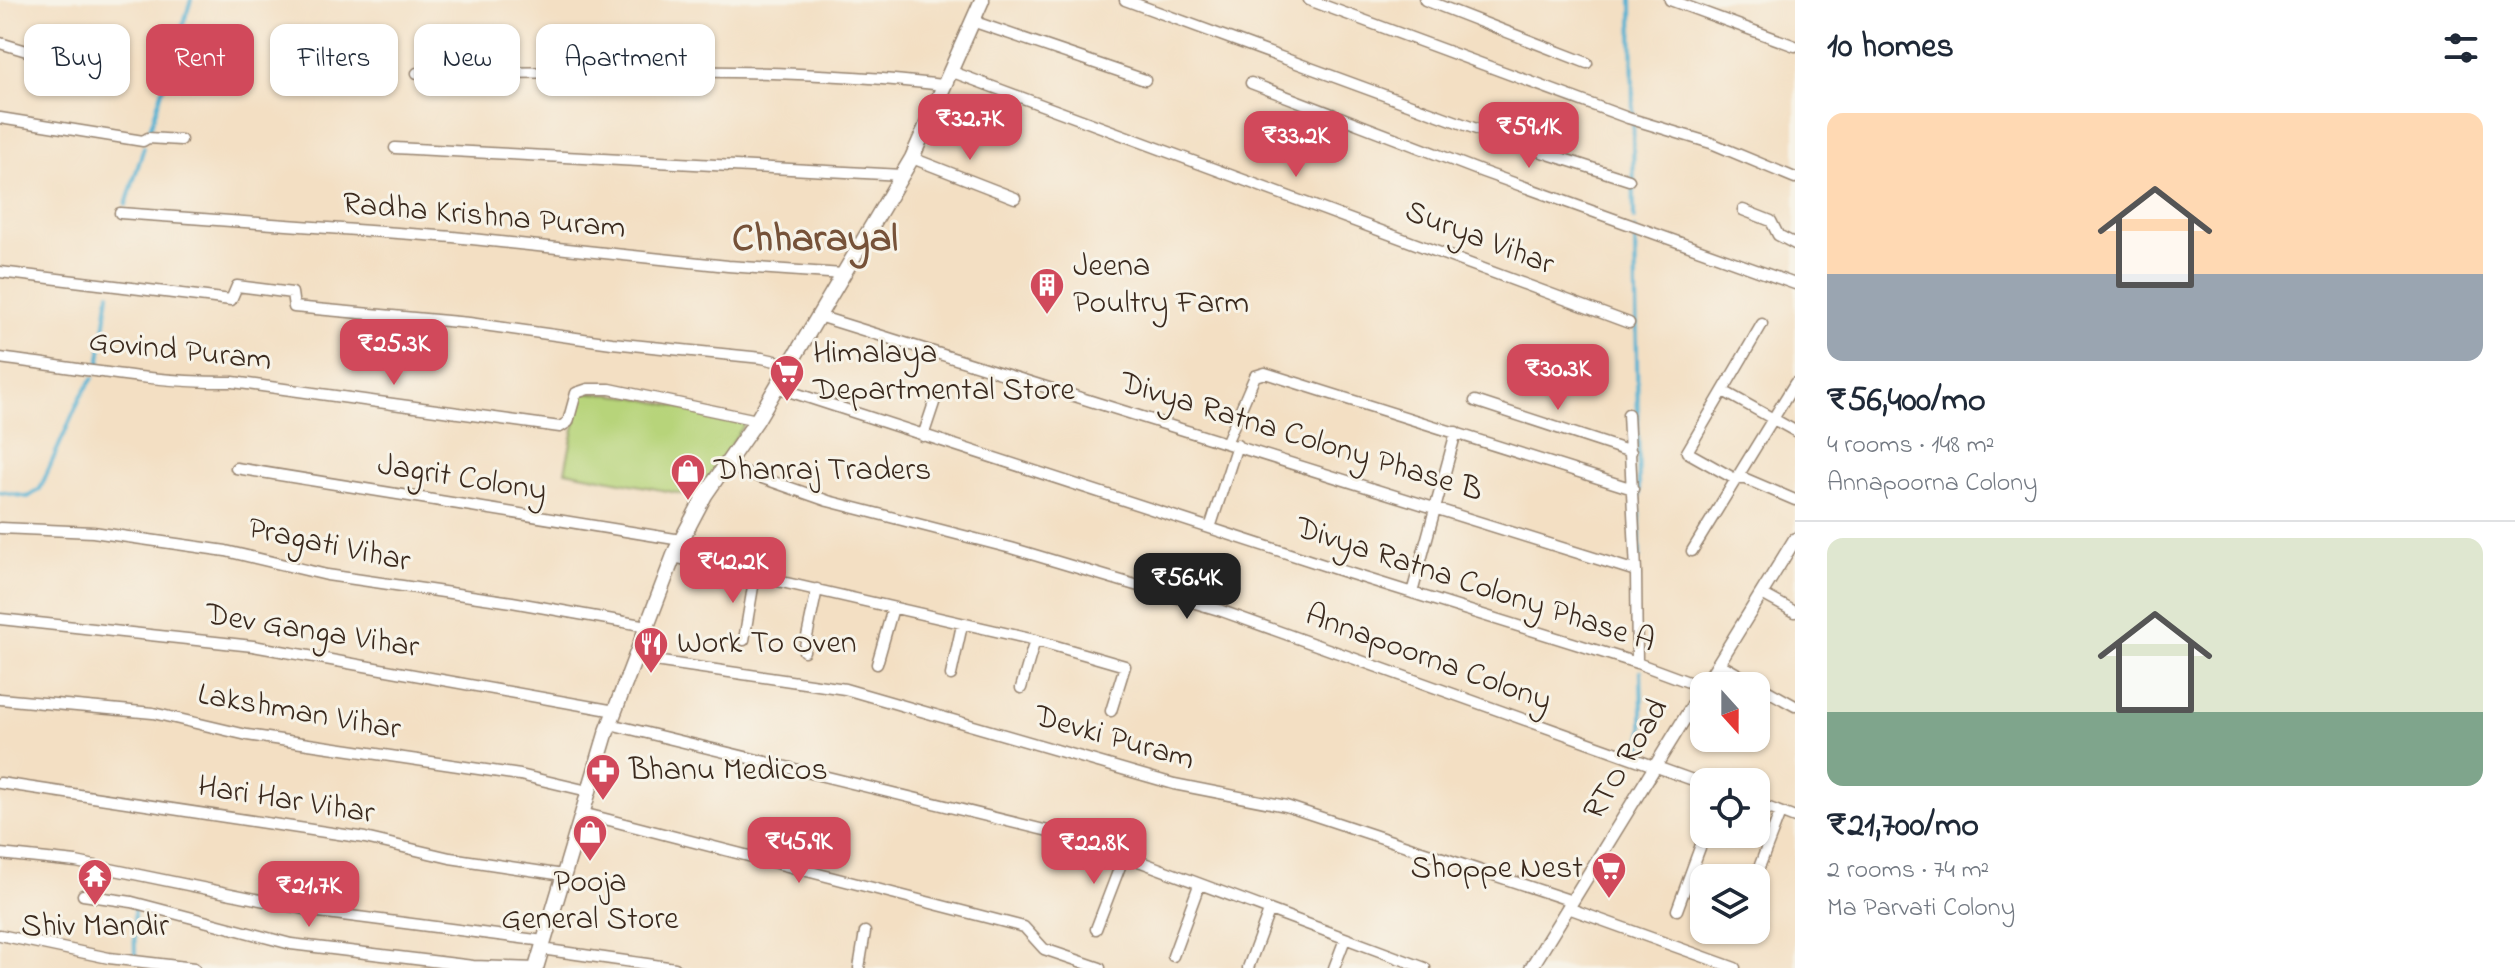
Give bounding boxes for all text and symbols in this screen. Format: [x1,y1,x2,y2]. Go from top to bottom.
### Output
text: 10 homes [1827,23,1954,73]
chip: Buy [24,24,130,96]
chip: Rent [146,24,254,96]
chip: Filters [270,24,398,96]
chip: New [414,24,520,96]
chip: Apartment [536,24,715,96]
icon: filters [2439,26,2483,70]
pin: ₹32.7K [905,94,1035,162]
text: ₹32.7K [936,101,1004,139]
pin: ₹59.1K [1464,102,1594,170]
text: ₹59.1K [1497,109,1561,147]
pin: ₹33.2K [1231,111,1361,179]
text: ₹33.2K [1262,118,1330,156]
icon: home [2083,165,2227,309]
street label: Radha Krishna Puram [340,181,628,253]
street label: Surya Vihar [1398,189,1561,289]
district label: Chharayal [732,211,898,270]
place label: Jeena Poultry Farm [1073,244,1249,328]
building icon: Jeena Poultry Farm [1028,266,1066,316]
street label: Govind Puram [86,319,274,385]
pin: ₹25.3K [329,319,459,387]
text: ₹25.3K [358,326,430,364]
place label: Himalaya Departmental Store [812,331,1075,415]
pin: ₹30.3K [1493,344,1623,412]
text: ₹30.3K [1525,351,1591,389]
supermarket icon: Himalaya Departmental Store [768,353,806,403]
street label: Divya Ratna Colony Phase B [1113,360,1488,516]
text: ₹56,400/mo [1827,377,1986,427]
text: 4 rooms · 148 m² [1827,427,1994,465]
street label: Jagrit Colony [374,442,550,516]
place label: Dhanraj Traders [713,448,931,495]
shop icon: Dhanraj Traders [669,452,707,502]
text: Annapoorna Colony [1827,465,2037,503]
street label: Divya Ratna Colony Phase A [1288,505,1661,666]
street label: Pragati Vihar [244,506,415,586]
pin: ₹42.2K [668,537,798,605]
text: ₹42.2K [698,544,768,582]
pin: ₹56.4K [1122,553,1252,621]
text: ₹56.4K [1152,560,1222,598]
icon: home [2083,590,2227,734]
street label: Dev Ganga Vihar [201,592,422,672]
street label: Annapoorna Colony [1298,593,1558,725]
place label: Work To Oven [677,621,857,668]
restaurant icon: Work To Oven [632,625,670,675]
street label: Lakshman Vihar [194,672,404,754]
north arrow [1690,672,1770,752]
map controls [1690,672,1770,944]
street label: RTO Road [1572,690,1682,830]
street label: Devki Puram [1027,693,1200,784]
place label: Bhanu Medicos [628,748,828,795]
pharmacy icon: Bhanu Medicos [584,752,622,802]
street label: Hari Har Vihar [194,764,378,838]
button: locate [1690,768,1770,848]
text: ₹21,700/mo [1827,802,1979,852]
shop icon: Pooja General Store [571,813,609,863]
pin: ₹45.9K [734,817,864,885]
pin: ₹22.8K [1029,818,1159,886]
text: ₹45.9K [766,824,832,862]
text: ₹22.8K [1059,825,1129,863]
place label: Shoppe Nest [1410,846,1583,893]
supermarket icon: Shoppe Nest [1590,850,1628,900]
text: 2 rooms · 74 m² [1827,852,1989,890]
temple icon: Shiv Mandir [76,857,114,907]
place label: Pooja General Store [501,860,679,944]
pin: ₹21.7K [244,861,374,929]
button: layers [1690,864,1770,944]
text: ₹21.7K [276,868,342,906]
text: Ma Parvati Colony [1827,890,2015,928]
place label: Shiv Mandir [21,904,169,951]

